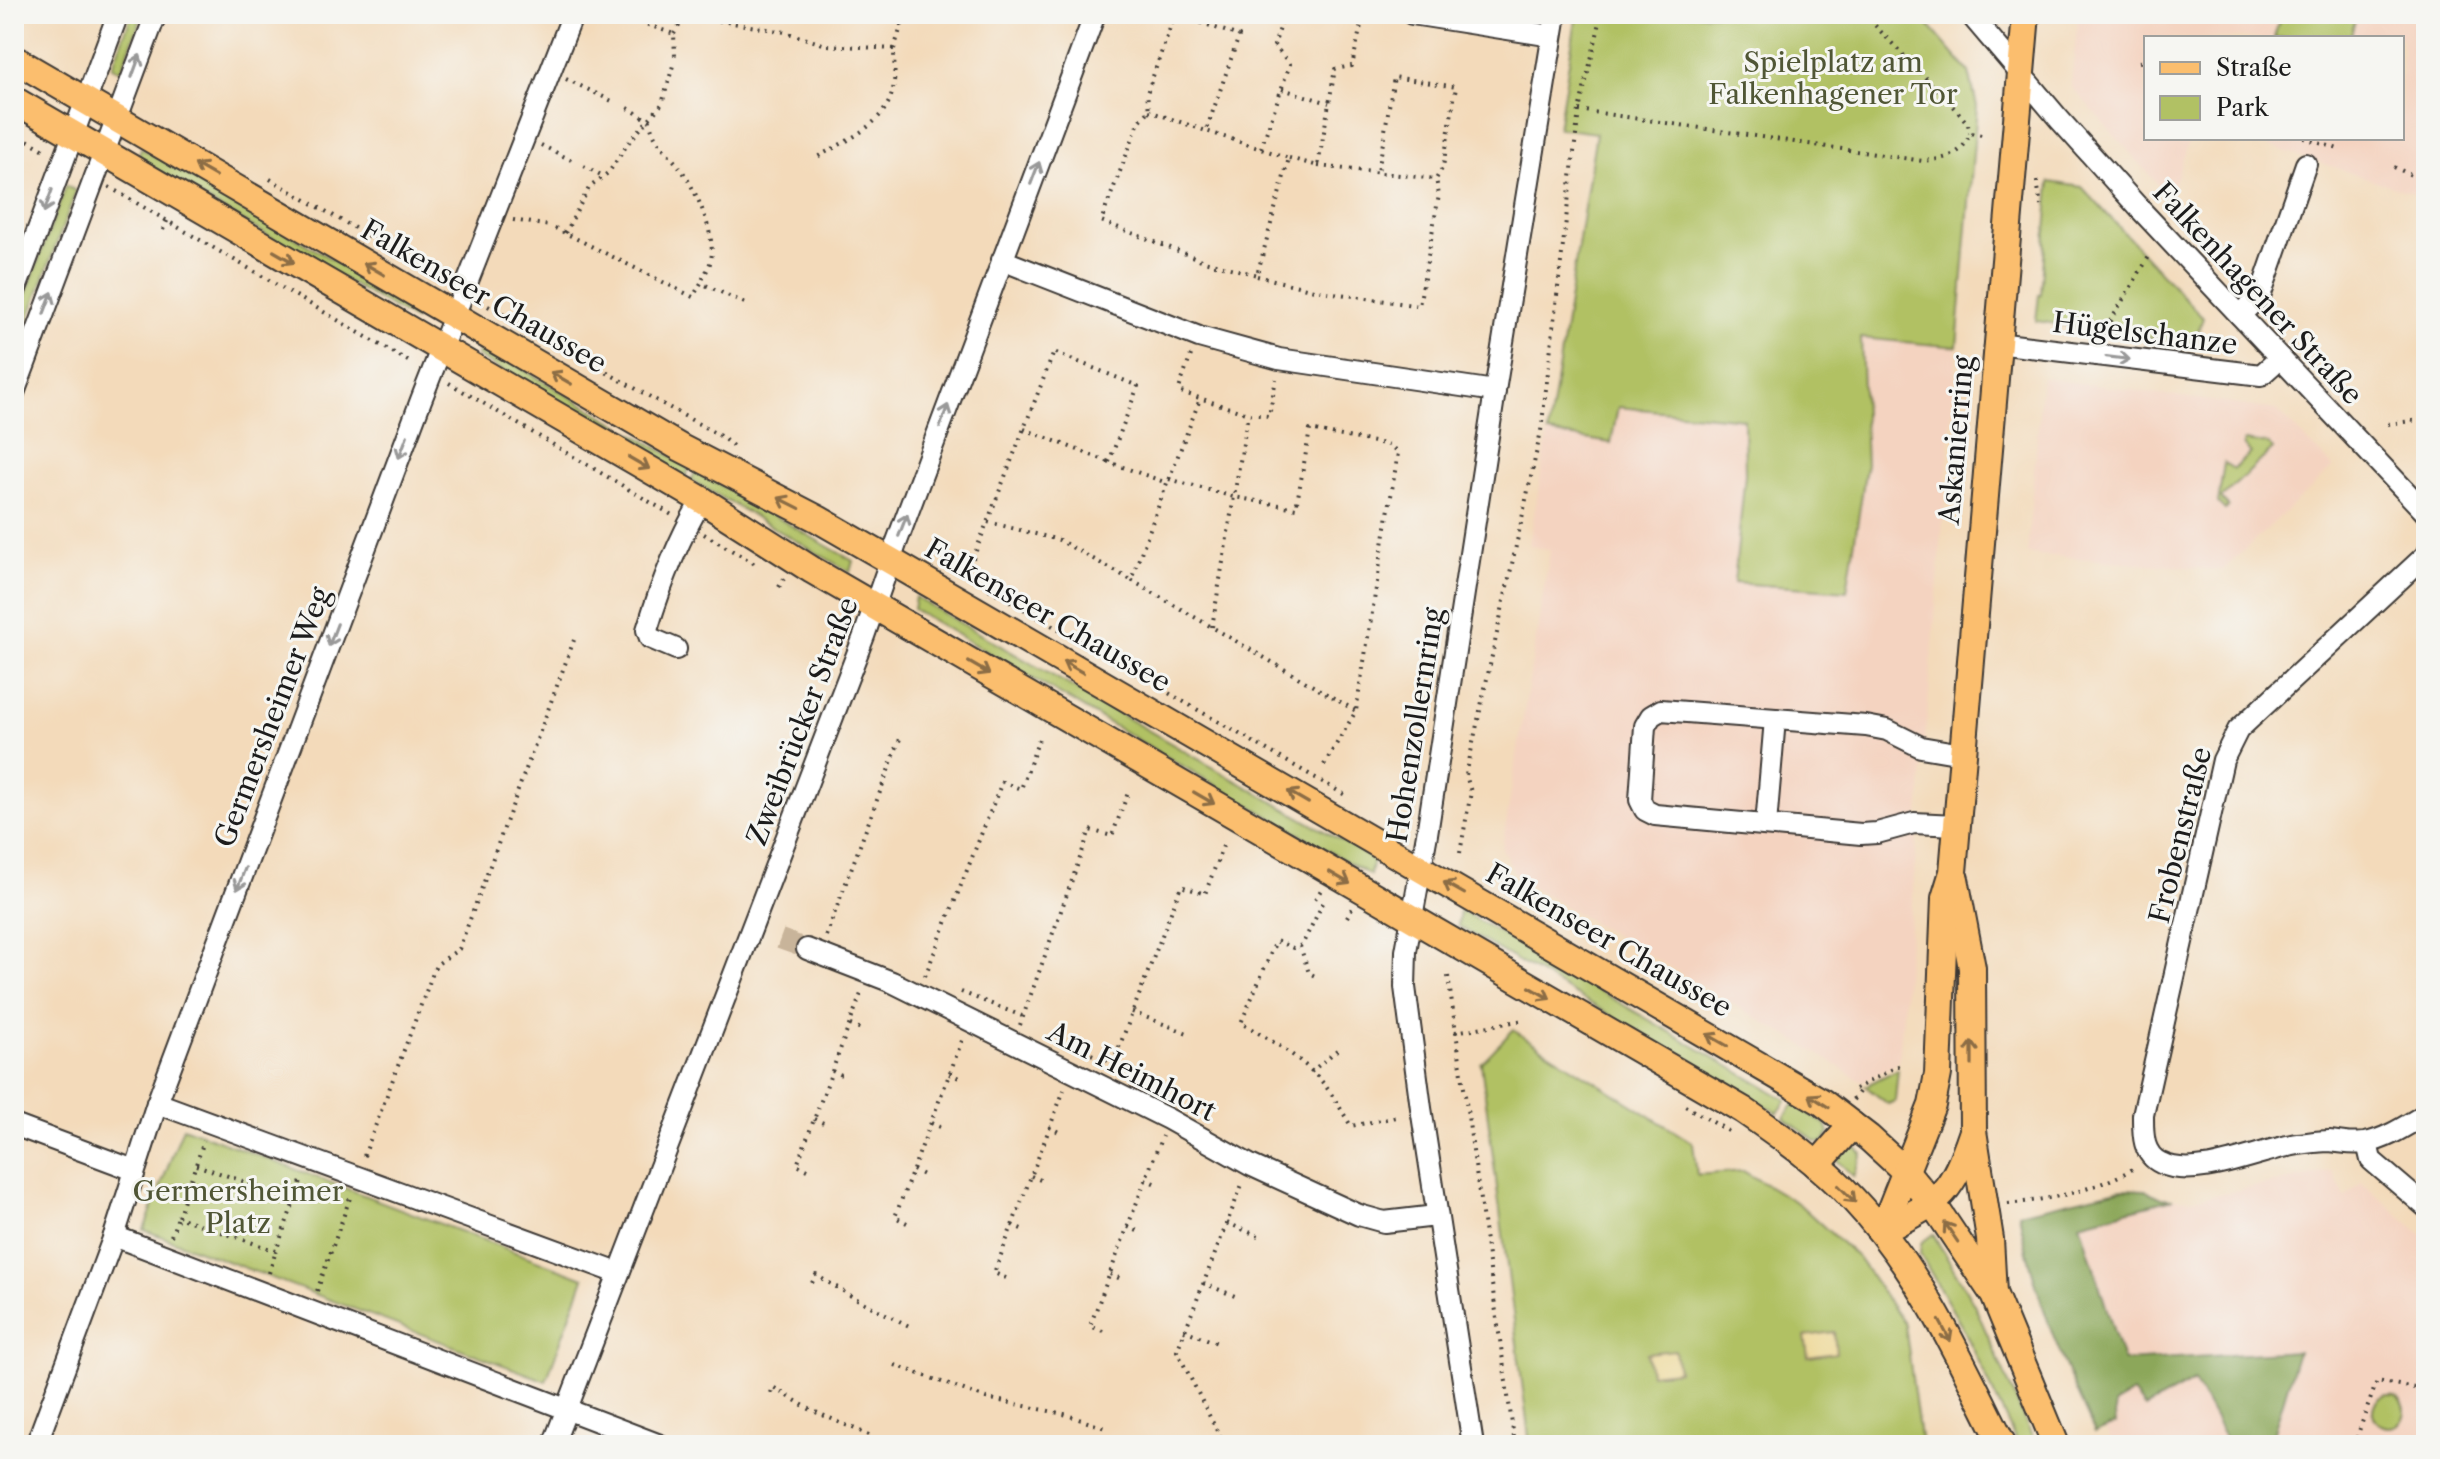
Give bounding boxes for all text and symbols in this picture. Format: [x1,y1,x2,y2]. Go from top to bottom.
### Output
legend [2144,36,2404,140]
park label: Spielplatz am Falkenhagener Tor [1708,45,1958,111]
text: Straße [2216,53,2292,82]
one-way arrow [130,54,145,79]
text: Park [2216,93,2269,122]
one-way arrow [1029,161,1043,186]
one-way arrow [194,162,217,178]
street label: Falkenhagener Straße [2146,175,2370,411]
one-way arrow [40,188,54,213]
street label: Falkenseer Chaussee [355,212,613,380]
one-way arrow [272,249,295,265]
one-way arrow [363,261,386,277]
one-way arrow [42,291,56,316]
street label: Hügelschanze [2051,305,2239,361]
one-way arrow [2105,351,2130,366]
street label: Askanierring [1932,354,1980,527]
one-way arrow [550,370,573,386]
one-way arrow [937,404,952,429]
one-way arrow [395,435,409,459]
one-way arrow [627,455,650,471]
one-way arrow [777,495,801,511]
one-way arrow [897,513,911,538]
street label: Falkenseer Chaussee [919,531,1177,699]
street label: Germersheimer Weg [207,582,337,852]
street label: Zweibrücker Straße [739,592,865,850]
street label: Hohenzollernring [1380,605,1450,845]
one-way arrow [324,622,339,647]
one-way arrow [1062,659,1085,675]
one-way arrow [967,660,990,676]
street label: Frobenstraße [2142,743,2218,927]
one-way arrow [1287,789,1310,805]
one-way arrow [1192,790,1215,806]
street label: Falkenseer Chaussee [1480,856,1738,1024]
one-way arrow [233,866,247,890]
one-way arrow [1328,871,1352,886]
one-way arrow [1443,879,1466,895]
one-way arrow [1528,985,1551,1001]
street label: Am Heimhort [1041,1014,1222,1128]
one-way arrow [1706,1032,1729,1048]
one-way arrow [1964,1040,1980,1067]
one-way arrow [1808,1093,1831,1109]
park label: Germersheimer Platz [132,1174,344,1240]
one-way arrow [1838,1184,1857,1204]
one-way arrow [1943,1221,1959,1243]
one-way arrow [1938,1319,1954,1343]

